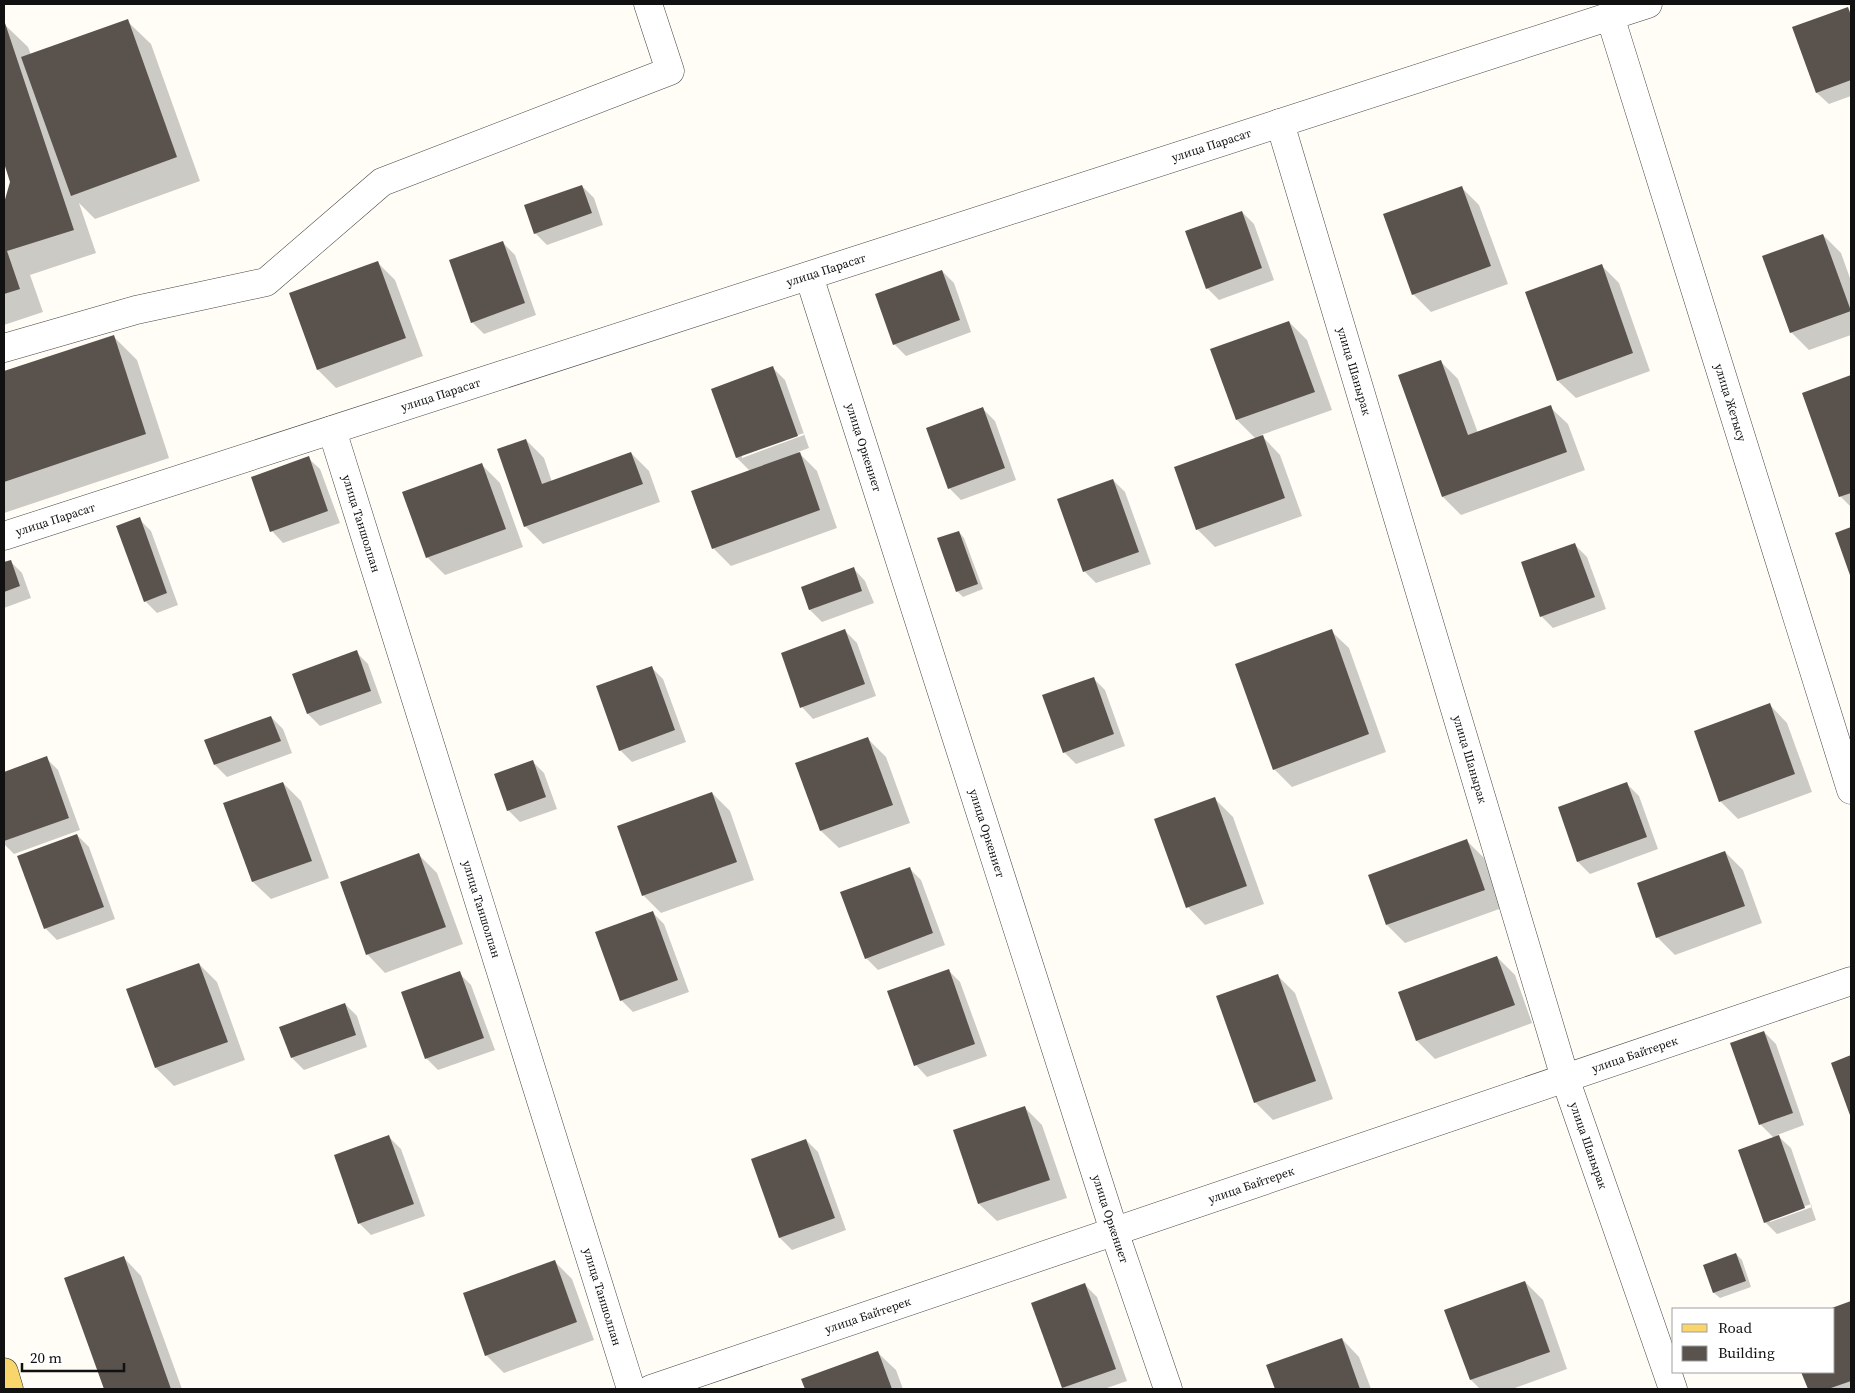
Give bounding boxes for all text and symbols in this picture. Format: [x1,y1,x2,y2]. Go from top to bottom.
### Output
street label: улица Парасат [1170,125,1254,166]
street label: улица Парасат [784,249,868,290]
street label: улица Шанырак [1333,325,1375,417]
street label: улица Жетысу [1711,362,1750,444]
street label: улица Парасат [399,374,483,415]
street label: улица Оркениет [842,401,886,495]
street label: улица Таншолпан [338,473,384,575]
street label: улица Парасат [14,499,98,540]
street label: улица Шанырак [1449,713,1491,806]
street label: улица Оркениет [965,787,1009,880]
street label: улица Таншолпан [459,858,504,960]
street label: улица Байтерек [1590,1032,1680,1077]
street label: улица Шанырак [1566,1100,1611,1191]
street label: улица Байтерек [1206,1163,1297,1207]
street label: улица Оркениет [1089,1173,1133,1266]
street label: улица Таншолпан [580,1246,625,1348]
street label: улица Байтерек [823,1293,913,1337]
legend [1672,1308,1835,1373]
text: Road [1718,1317,1752,1338]
scale bar [22,1340,125,1372]
text: Building [1718,1342,1775,1363]
text: 20 m [30,1347,62,1368]

